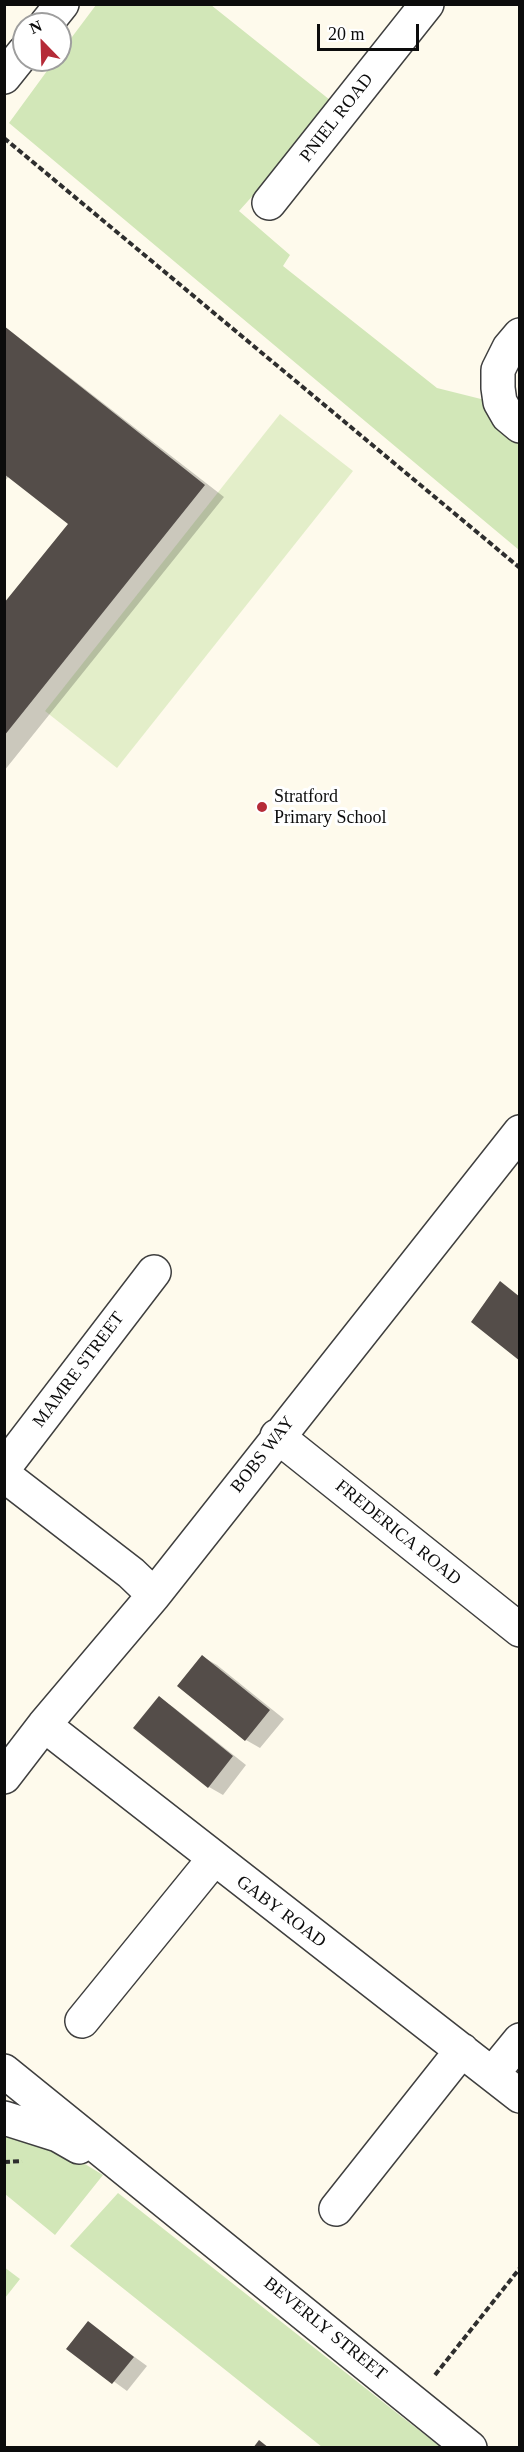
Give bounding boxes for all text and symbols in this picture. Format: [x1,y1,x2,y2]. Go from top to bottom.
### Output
north arrow [12,12,72,72]
scale bar [320,12,422,50]
text: N [27,17,44,37]
text: 20 m [328,24,365,44]
street label: PNIEL ROAD [296,69,378,167]
place label: Stratford Primary School [274,786,386,828]
marker: Stratford Primary School [255,800,269,814]
street label: MAMRE STREET [29,1308,129,1432]
street label: BOBS WAY [227,1413,299,1497]
street label: FREDERICA ROAD [331,1476,465,1590]
street label: GABY ROAD [232,1871,330,1953]
street label: BEVERLY STREET [259,2273,391,2385]

